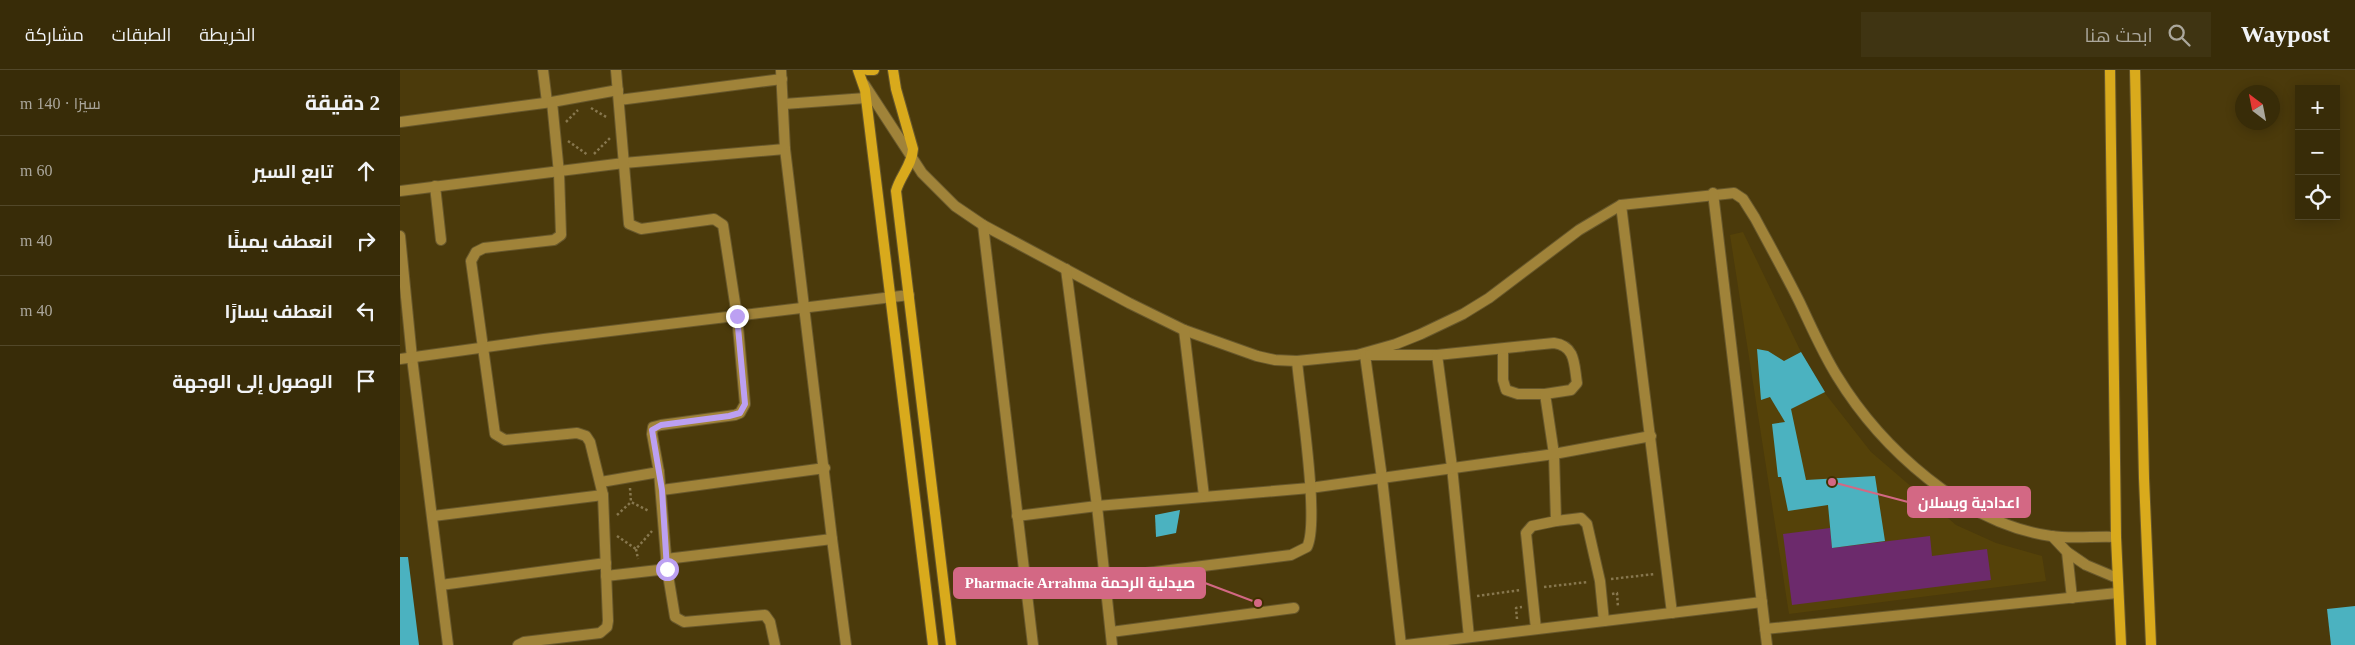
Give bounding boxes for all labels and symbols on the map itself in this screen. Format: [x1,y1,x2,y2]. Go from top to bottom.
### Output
north arrow [2235,85,2280,130]
route end [726,305,749,328]
callout: اعدادية ويسلان [1908,487,2030,517]
text: اعدادية ويسلان [1918,495,2020,512]
route start [656,558,679,581]
callout: Pharmacie Arrahma صيدلية الرحمة [954,568,1205,598]
text: Pharmacie Arrahma صيدلية الرحمة [965,575,1195,592]

